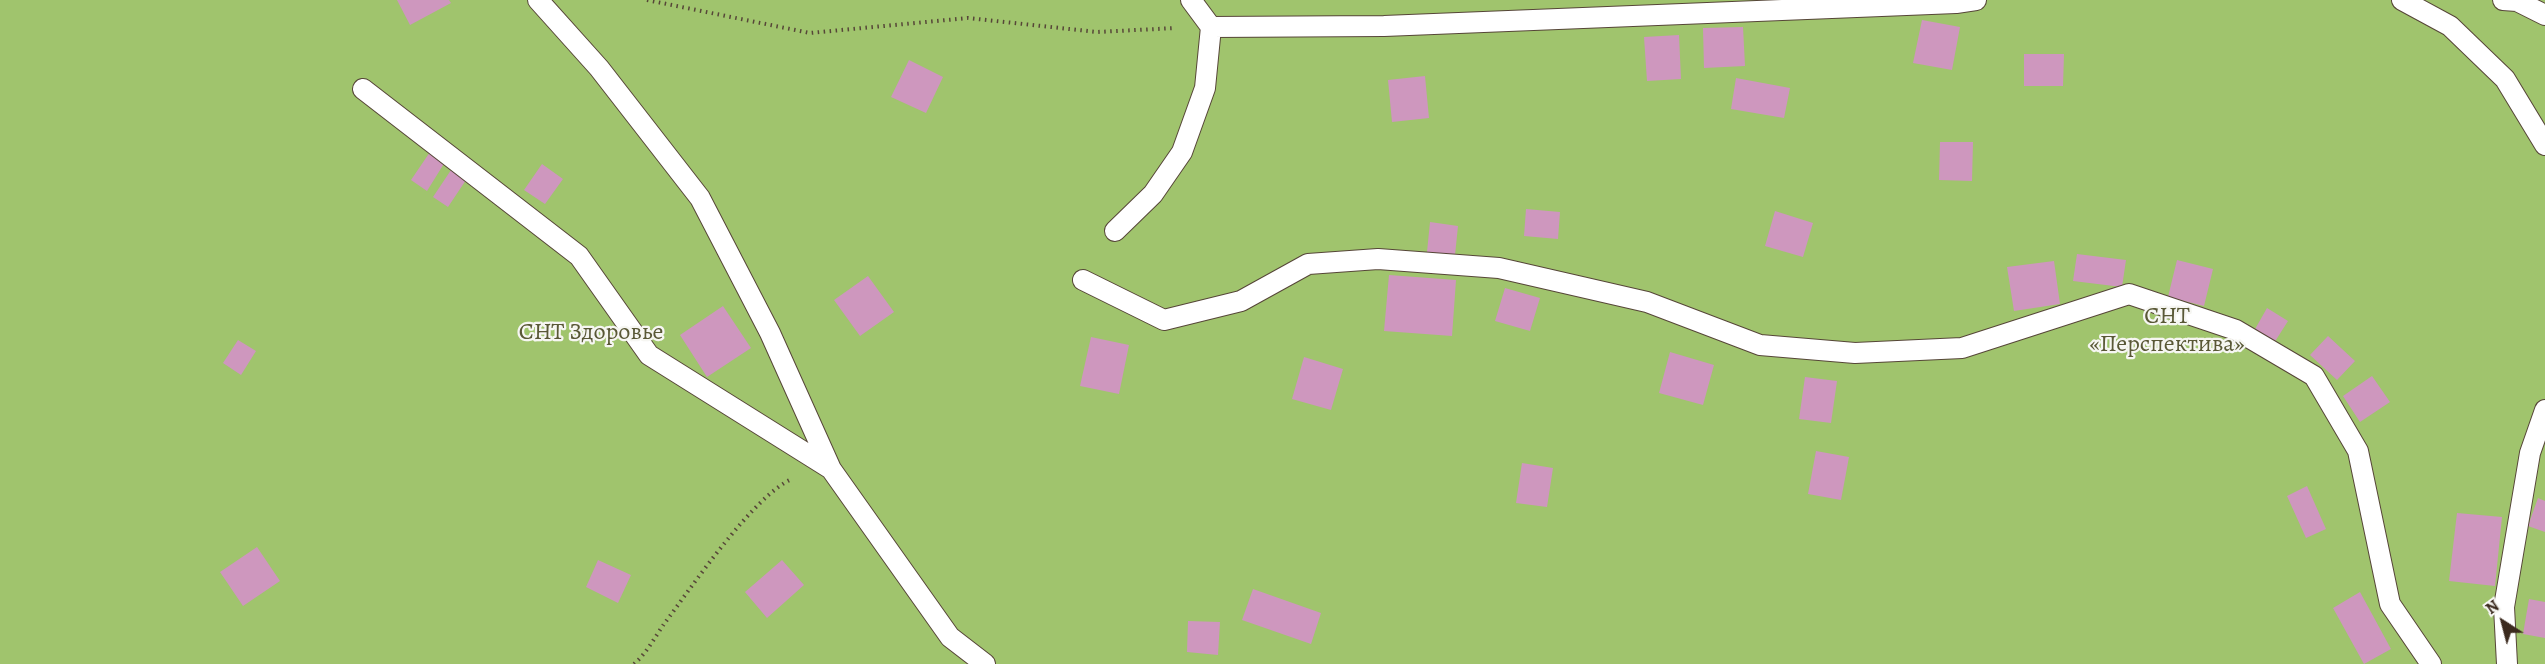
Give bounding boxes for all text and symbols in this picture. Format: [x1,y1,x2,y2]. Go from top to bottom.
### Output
park label: СНТ «Перспектива» [2089,303,2245,359]
park label: СНТ Здоровье [519,319,663,347]
north arrow [2473,592,2533,652]
text: N [2481,595,2504,620]

